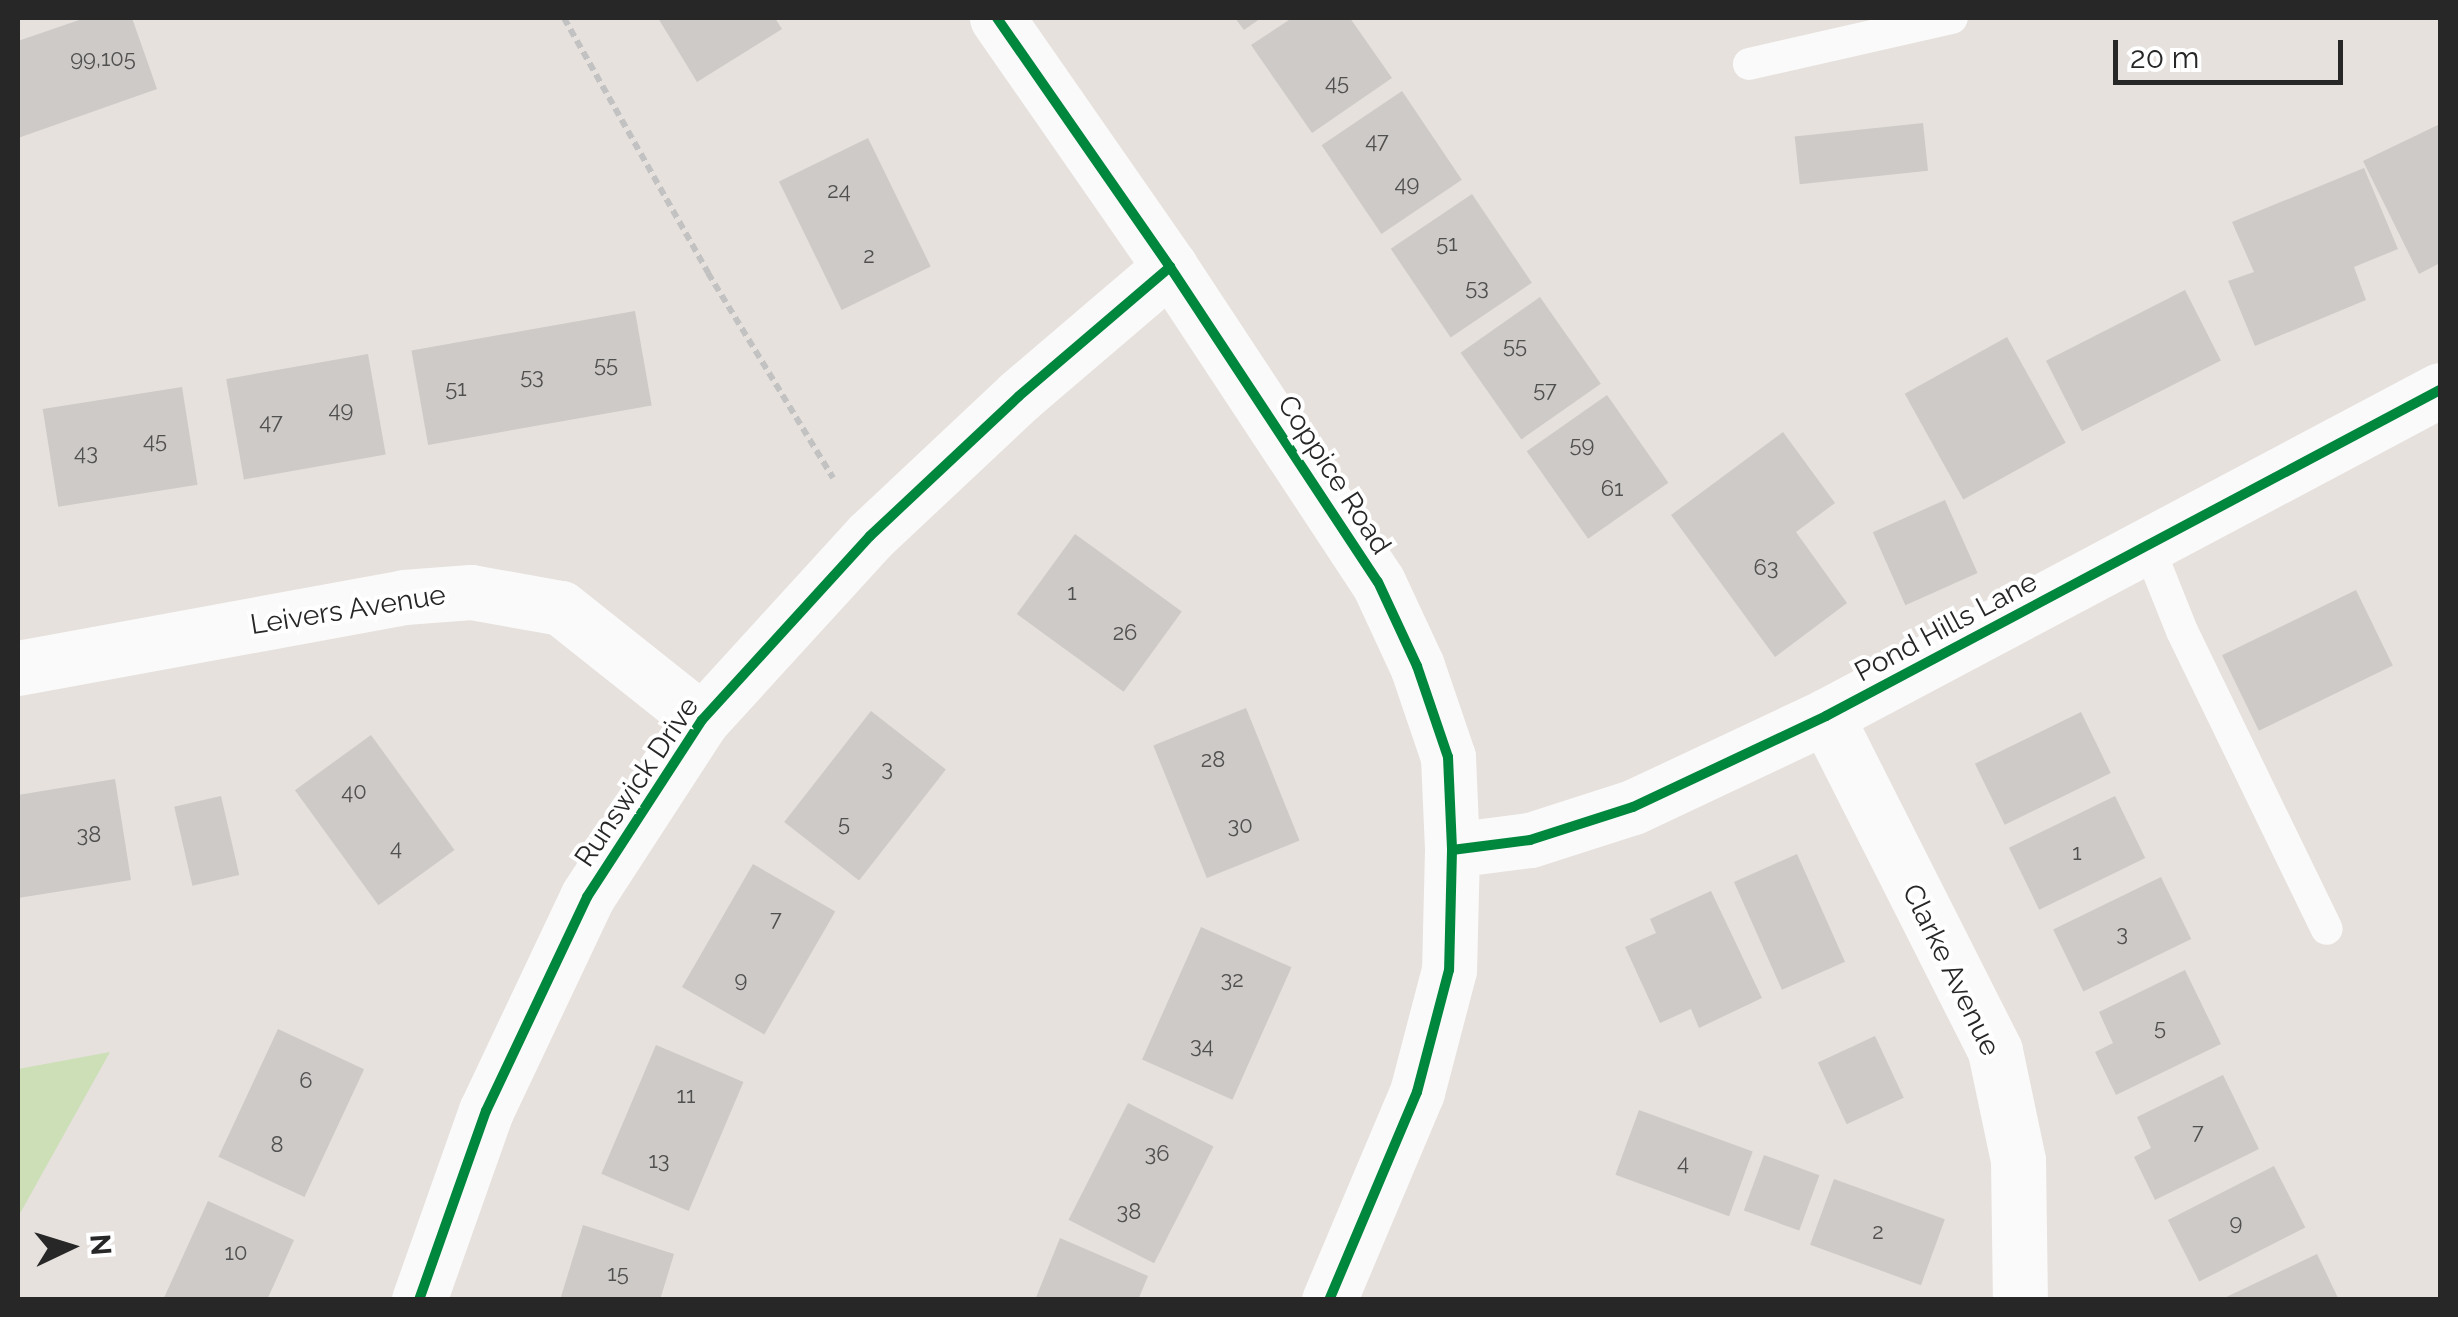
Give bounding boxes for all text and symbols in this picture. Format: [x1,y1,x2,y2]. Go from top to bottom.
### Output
scale bar [2118,20,2348,82]
text: 20 m [2130,40,2199,75]
house number: 99,105 [70,46,136,72]
house number: 45 [1325,70,1349,96]
house number: 47 [1365,128,1389,154]
house number: 49 [1395,171,1419,197]
house number: 24 [827,178,851,204]
house number: 51 [1436,231,1458,257]
house number: 2 [863,243,875,269]
house number: 53 [1465,275,1489,301]
house number: 55 [1503,333,1527,359]
house number: 55 [594,352,618,378]
house number: 53 [520,364,544,390]
house number: 51 [445,376,467,402]
house number: 57 [1533,377,1557,403]
street label: Coppice Road [1270,389,1398,561]
house number: 49 [329,397,353,423]
house number: 47 [259,409,283,435]
house number: 45 [143,428,167,454]
house number: 59 [1570,432,1594,458]
house number: 43 [74,440,98,466]
house number: 61 [1601,476,1623,502]
house number: 63 [1753,555,1779,581]
street label: Pond Hills Lane [1849,565,2043,689]
street label: Leivers Avenue [248,578,448,642]
house number: 1 [1067,580,1077,606]
house number: 26 [1113,620,1137,646]
street label: Runswick Drive [568,691,706,873]
house number: 28 [1201,747,1225,773]
house number: 3 [881,756,893,782]
house number: 40 [341,779,367,805]
house number: 5 [838,811,850,837]
house number: 30 [1227,813,1253,839]
house number: 38 [77,822,101,848]
house number: 4 [390,835,402,861]
house number: 1 [2072,840,2082,866]
street label: Clarke Avenue [1895,878,2007,1062]
house number: 7 [770,906,782,932]
house number: 3 [2116,921,2128,947]
house number: 9 [735,967,747,993]
house number: 32 [1220,967,1244,993]
house number: 5 [2154,1015,2166,1041]
house number: 34 [1190,1033,1214,1059]
house number: 6 [299,1068,313,1094]
house number: 11 [677,1083,695,1109]
house number: 7 [2192,1119,2204,1145]
house number: 8 [270,1132,284,1158]
house number: 36 [1144,1141,1170,1167]
house number: 13 [648,1148,670,1174]
house number: 4 [1677,1150,1689,1176]
north arrow [20,1197,120,1297]
house number: 38 [1117,1199,1141,1225]
house number: 9 [2230,1210,2242,1236]
house number: 2 [1872,1219,1884,1245]
text: N [83,1233,118,1257]
house number: 10 [225,1240,247,1266]
house number: 15 [607,1261,629,1287]

